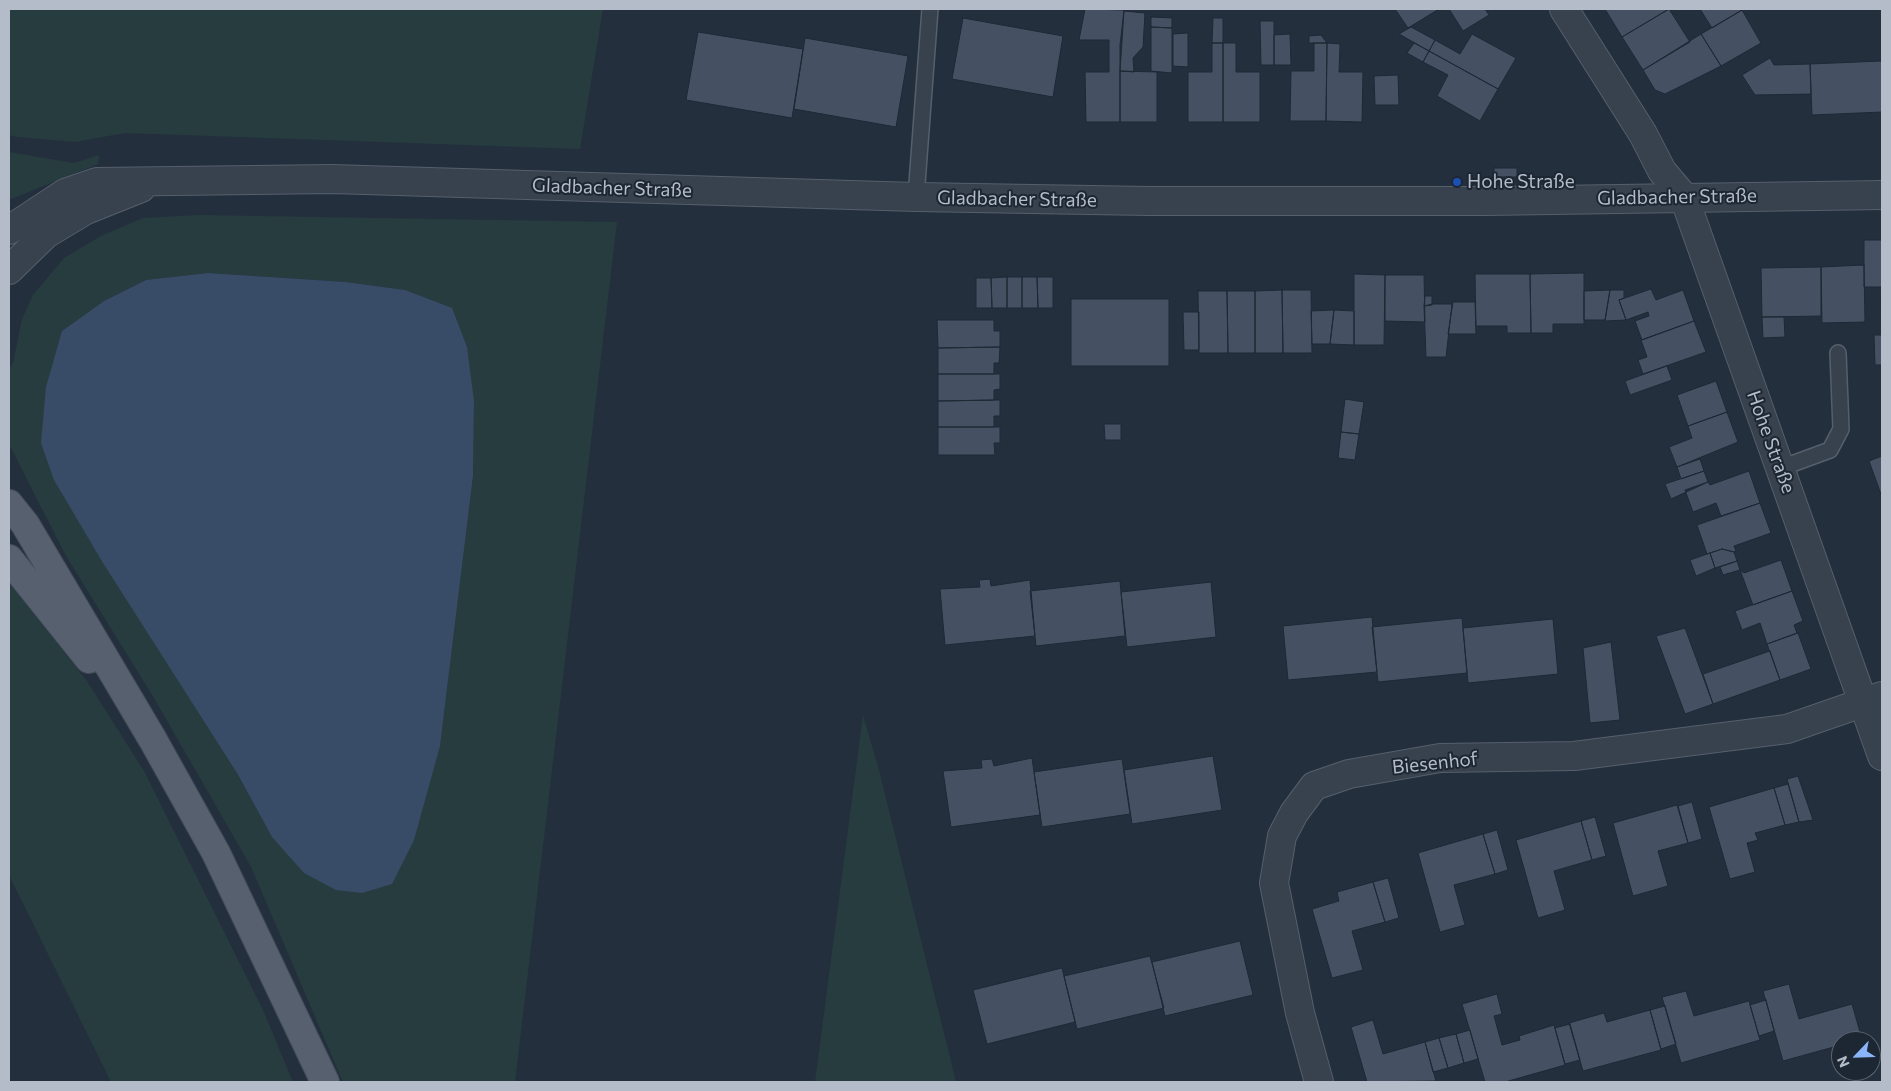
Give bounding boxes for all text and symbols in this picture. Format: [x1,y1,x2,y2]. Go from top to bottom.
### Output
place label: Hohe Straße [1467,171,1575,193]
street label: Gladbacher Straße [532,174,692,202]
marker: Hohe Straße [1451,176,1463,188]
street label: Gladbacher Straße [1597,184,1757,210]
street label: Gladbacher Straße [937,186,1097,212]
street label: Hohe Straße [1742,387,1800,497]
street label: Biesenhof [1391,747,1479,779]
north arrow [1831,1031,1881,1081]
text: N [1833,1054,1853,1070]

